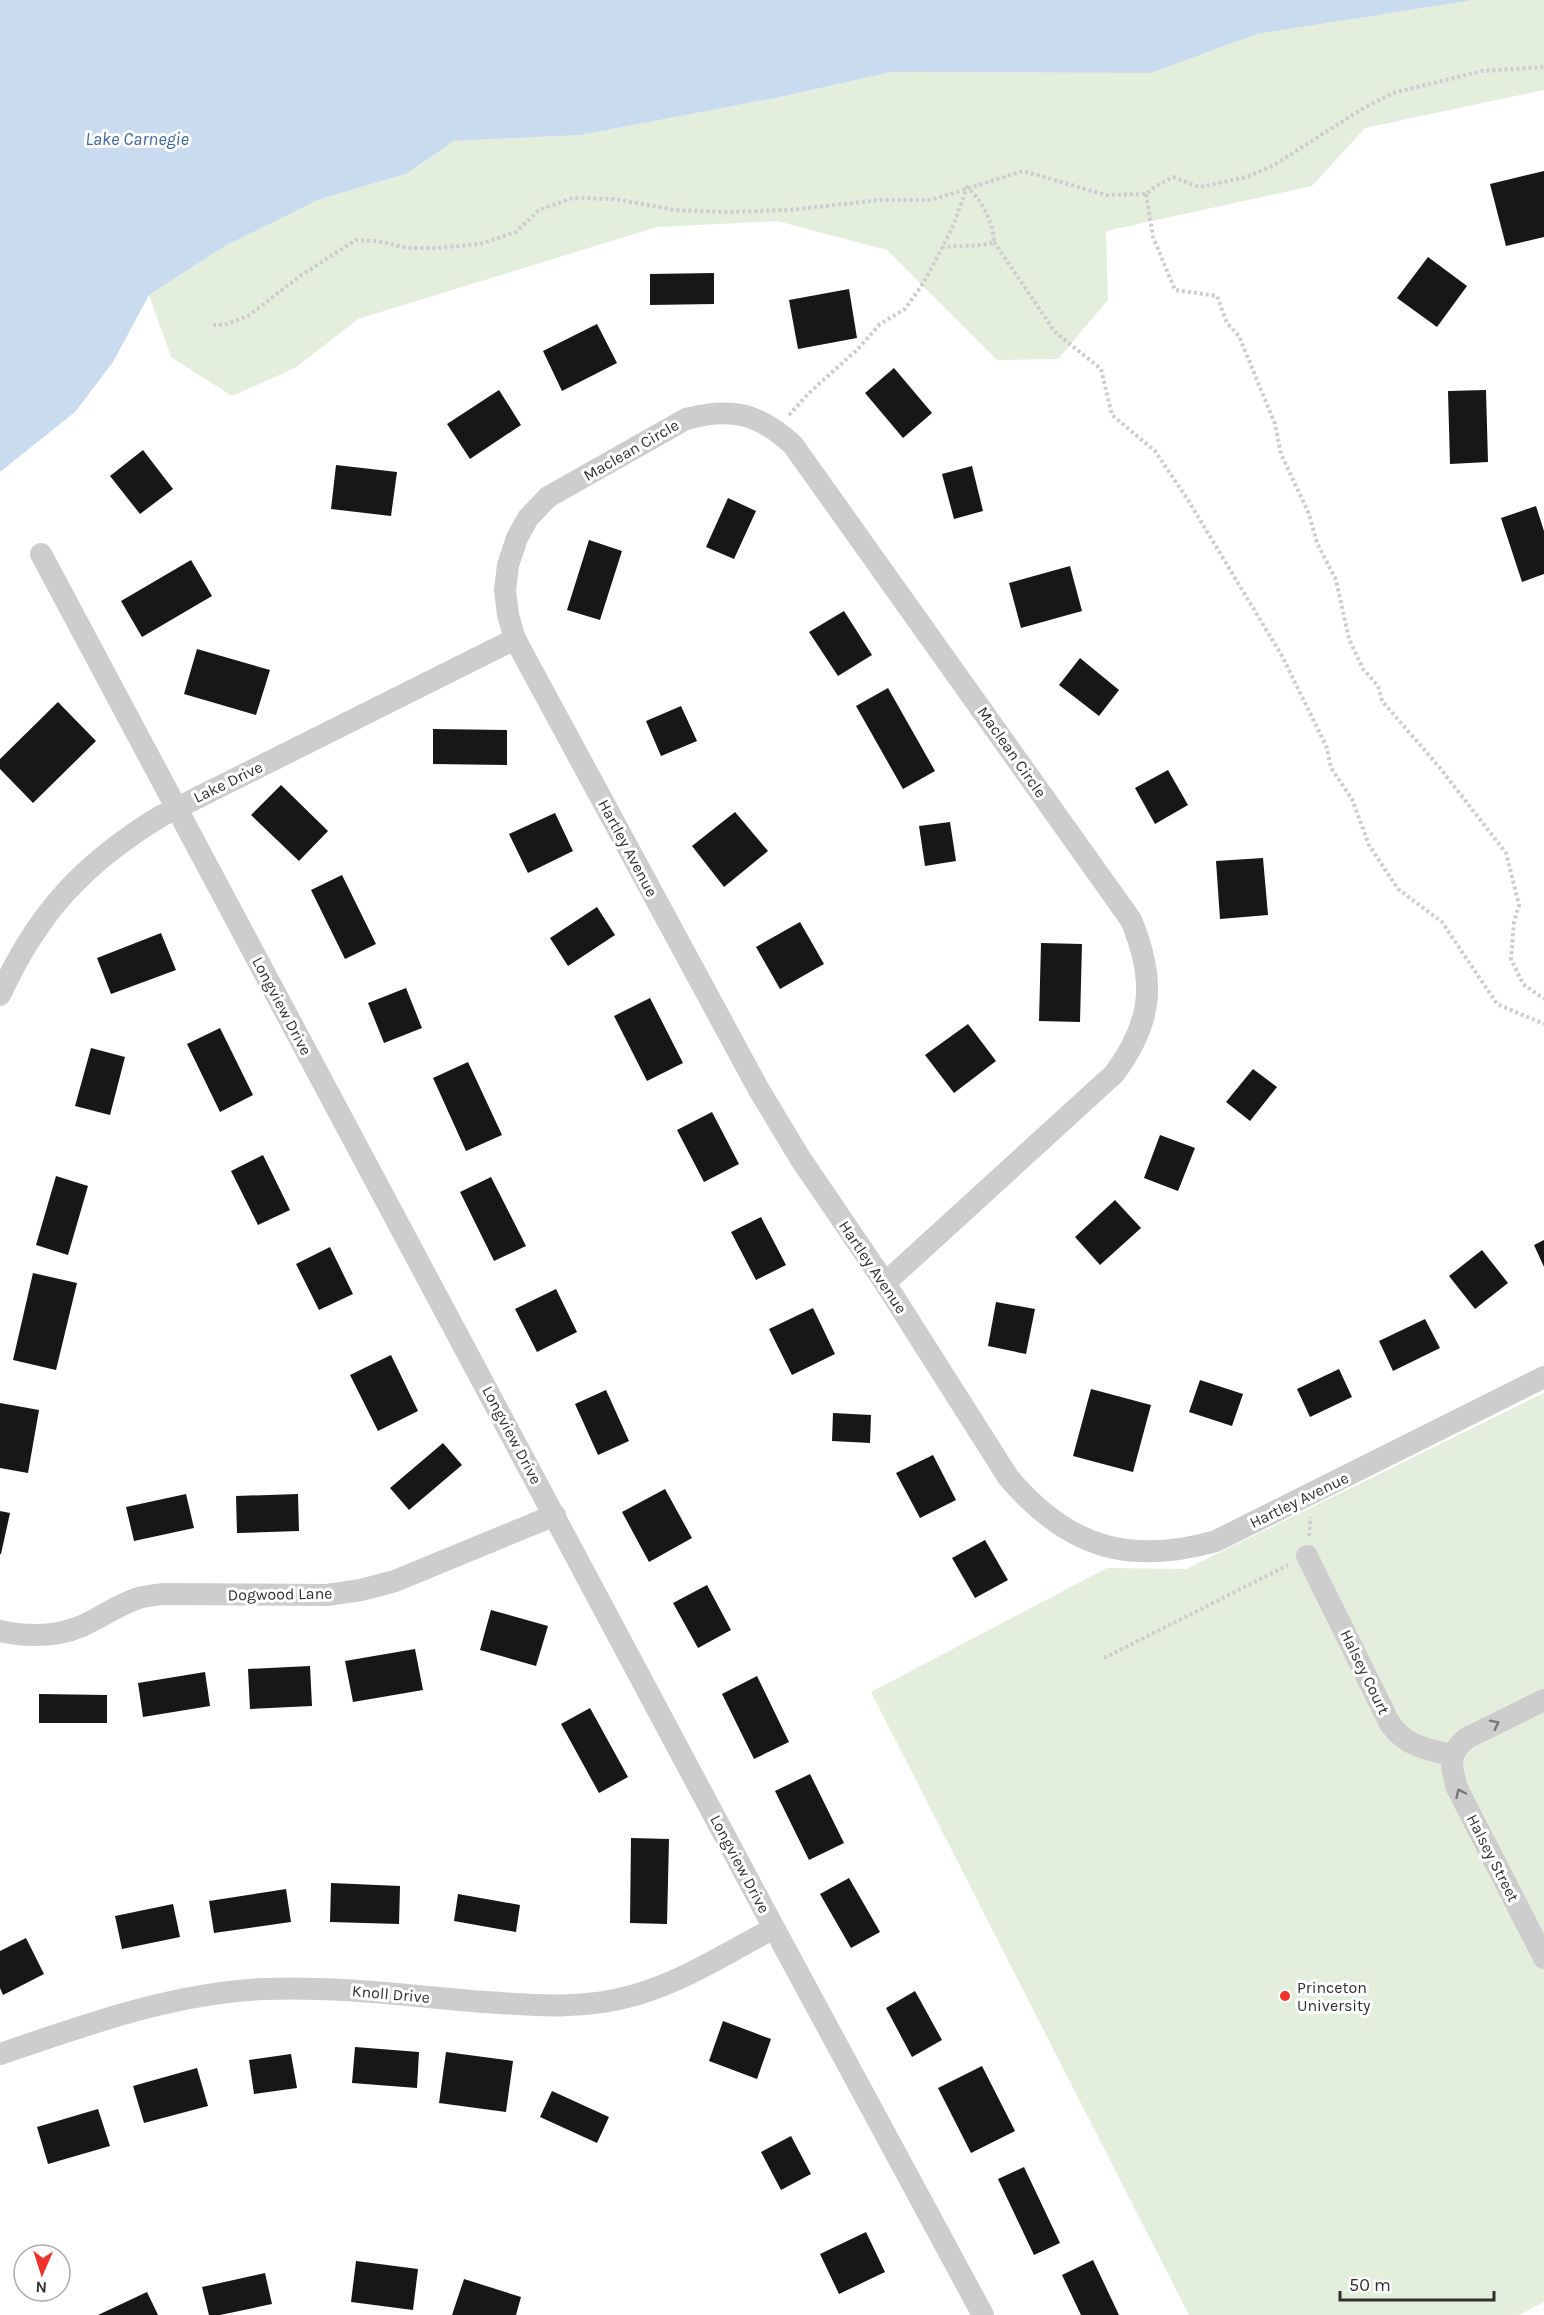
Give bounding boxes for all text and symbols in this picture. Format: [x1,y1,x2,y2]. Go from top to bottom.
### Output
water label: Lake Carnegie [85,128,189,150]
street label: Maclean Circle [580,415,682,485]
street label: Maclean Circle [974,703,1050,801]
street label: Lake Drive [190,757,266,807]
street label: Hartley Avenue [594,796,662,900]
street label: Longview Drive [248,954,316,1058]
street label: Hartley Avenue [835,1217,911,1317]
street label: Longview Drive [478,1383,546,1487]
street label: Hartley Avenue [1246,1468,1352,1532]
street label: Dogwood Lane [227,1584,333,1604]
street label: Halsey Court [1336,1627,1394,1717]
one-way arrow [1489,1720,1500,1732]
one-way arrow [1456,1789,1468,1800]
street label: Halsey Street [1463,1811,1523,1905]
street label: Longview Drive [706,1812,774,1916]
place label: Princeton University [1297,1978,1371,2015]
street label: Knoll Drive [351,1981,431,2007]
marker: Princeton University [1278,1989,1292,2003]
north arrow [12,2243,72,2303]
scale bar [1340,2264,1494,2302]
text: 50 m [1349,2274,1391,2296]
text: N [35,2278,47,2297]

